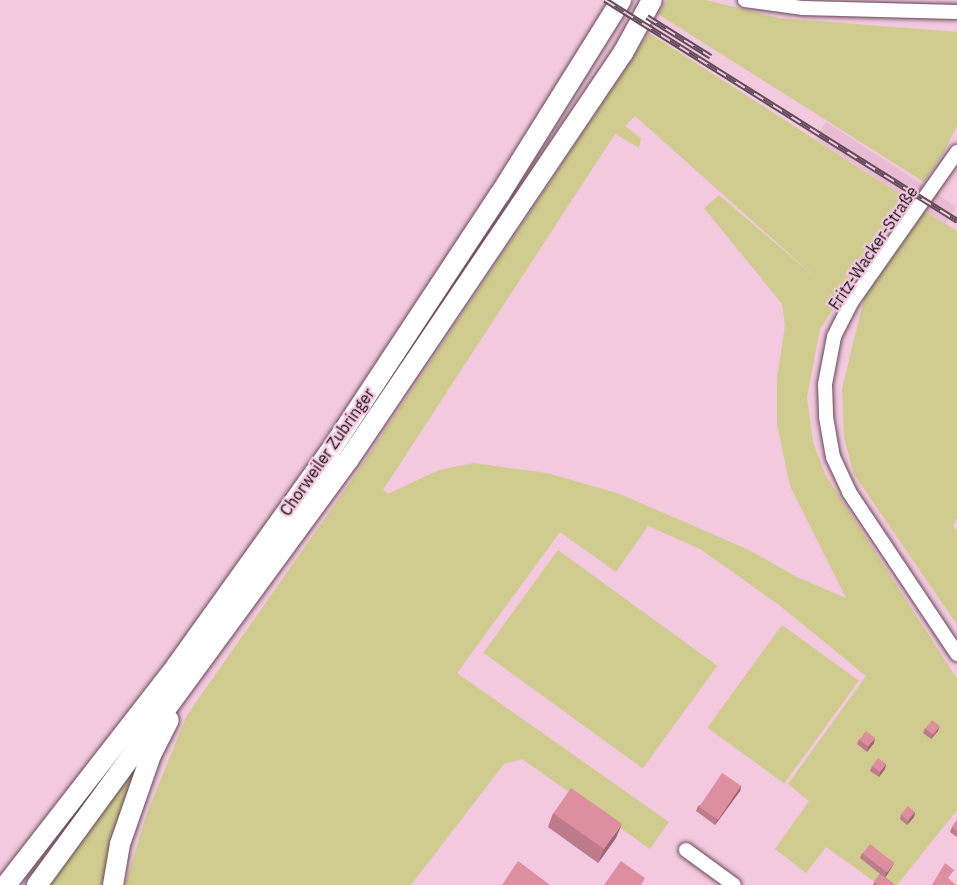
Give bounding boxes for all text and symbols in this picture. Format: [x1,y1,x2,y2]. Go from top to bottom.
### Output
street label: Fritz-Wacker-Straße [825,183,921,313]
street label: Chorweiler Zubringer [276,385,378,519]

